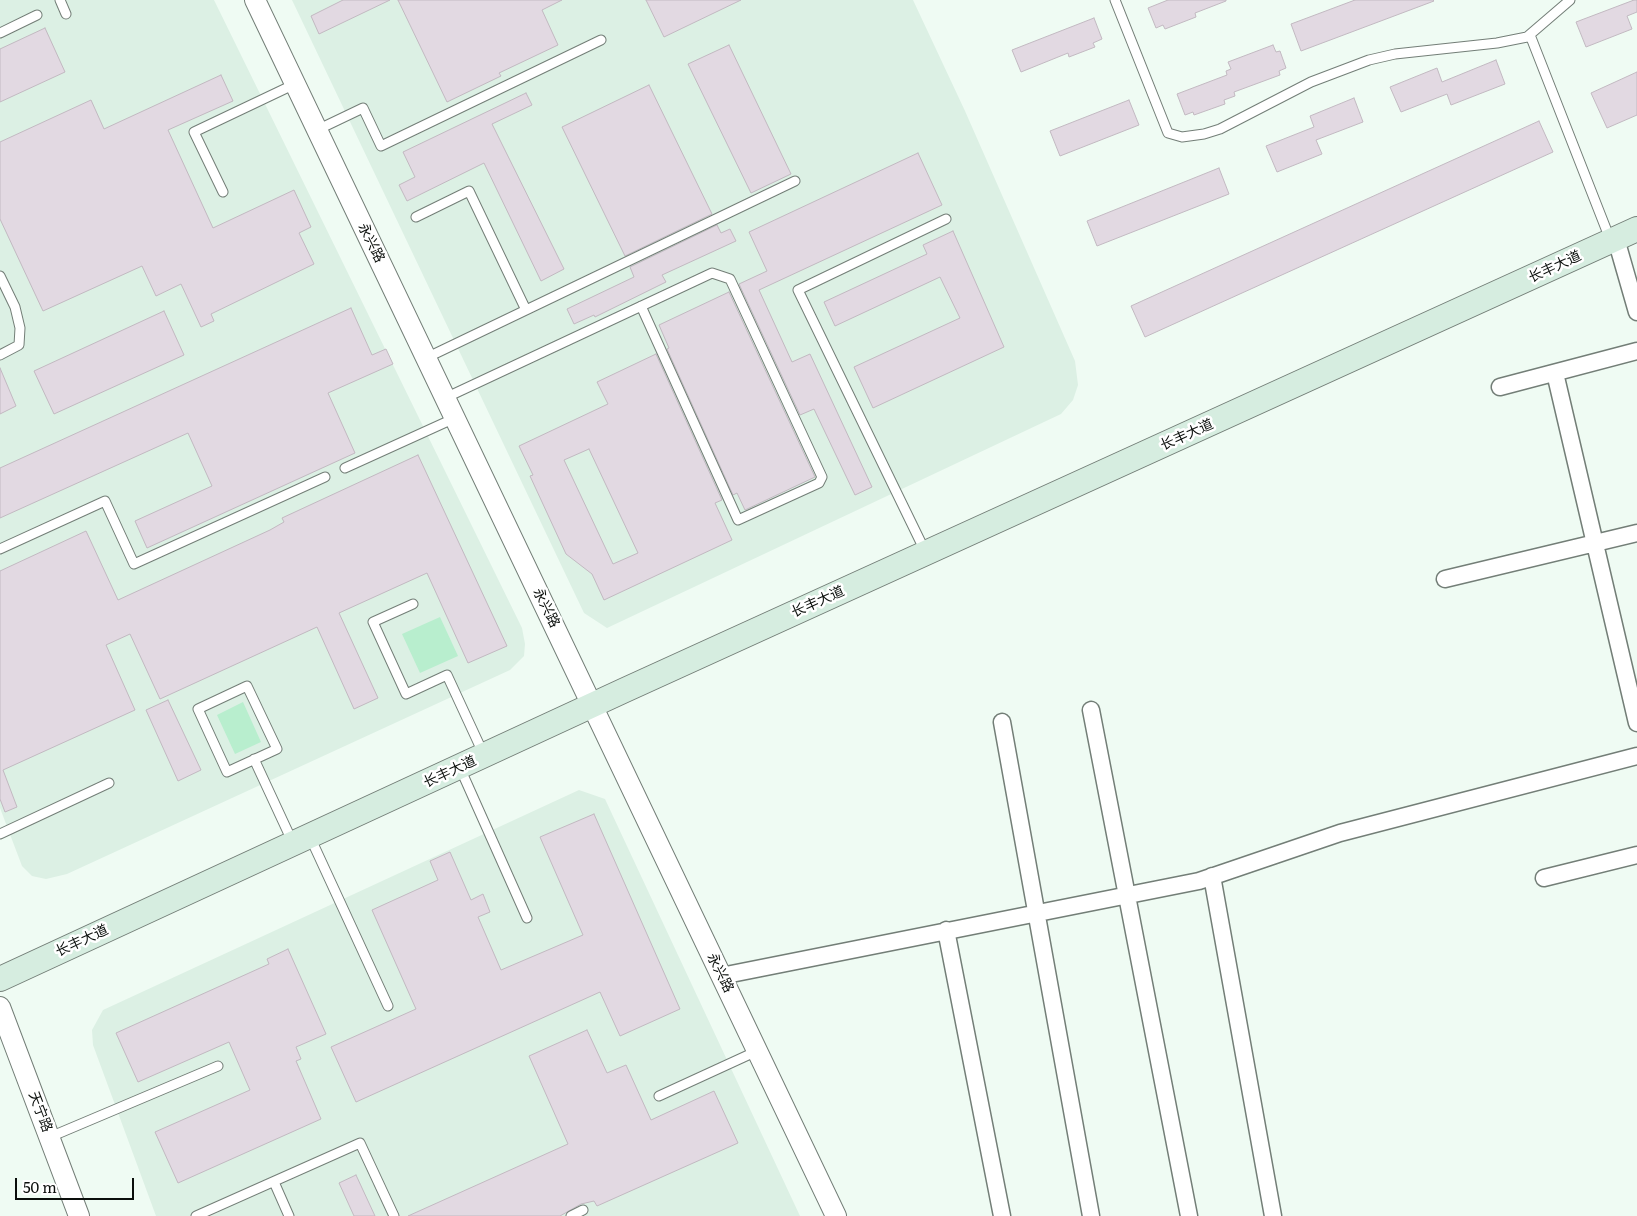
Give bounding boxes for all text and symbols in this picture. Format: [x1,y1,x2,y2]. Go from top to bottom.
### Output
street label: 永兴路 [354,220,388,266]
street label: 长丰大道 [1526,248,1584,286]
street label: 长丰大道 [1158,416,1216,454]
street label: 长丰大道 [789,583,847,621]
street label: 永兴路 [529,585,563,631]
street label: 长丰大道 [421,753,479,791]
street label: 长丰大道 [53,922,111,960]
street label: 永兴路 [703,950,737,996]
street label: 天宁路 [25,1089,55,1135]
scale bar [18,1168,136,1200]
text: 50 m [23,1175,57,1198]

